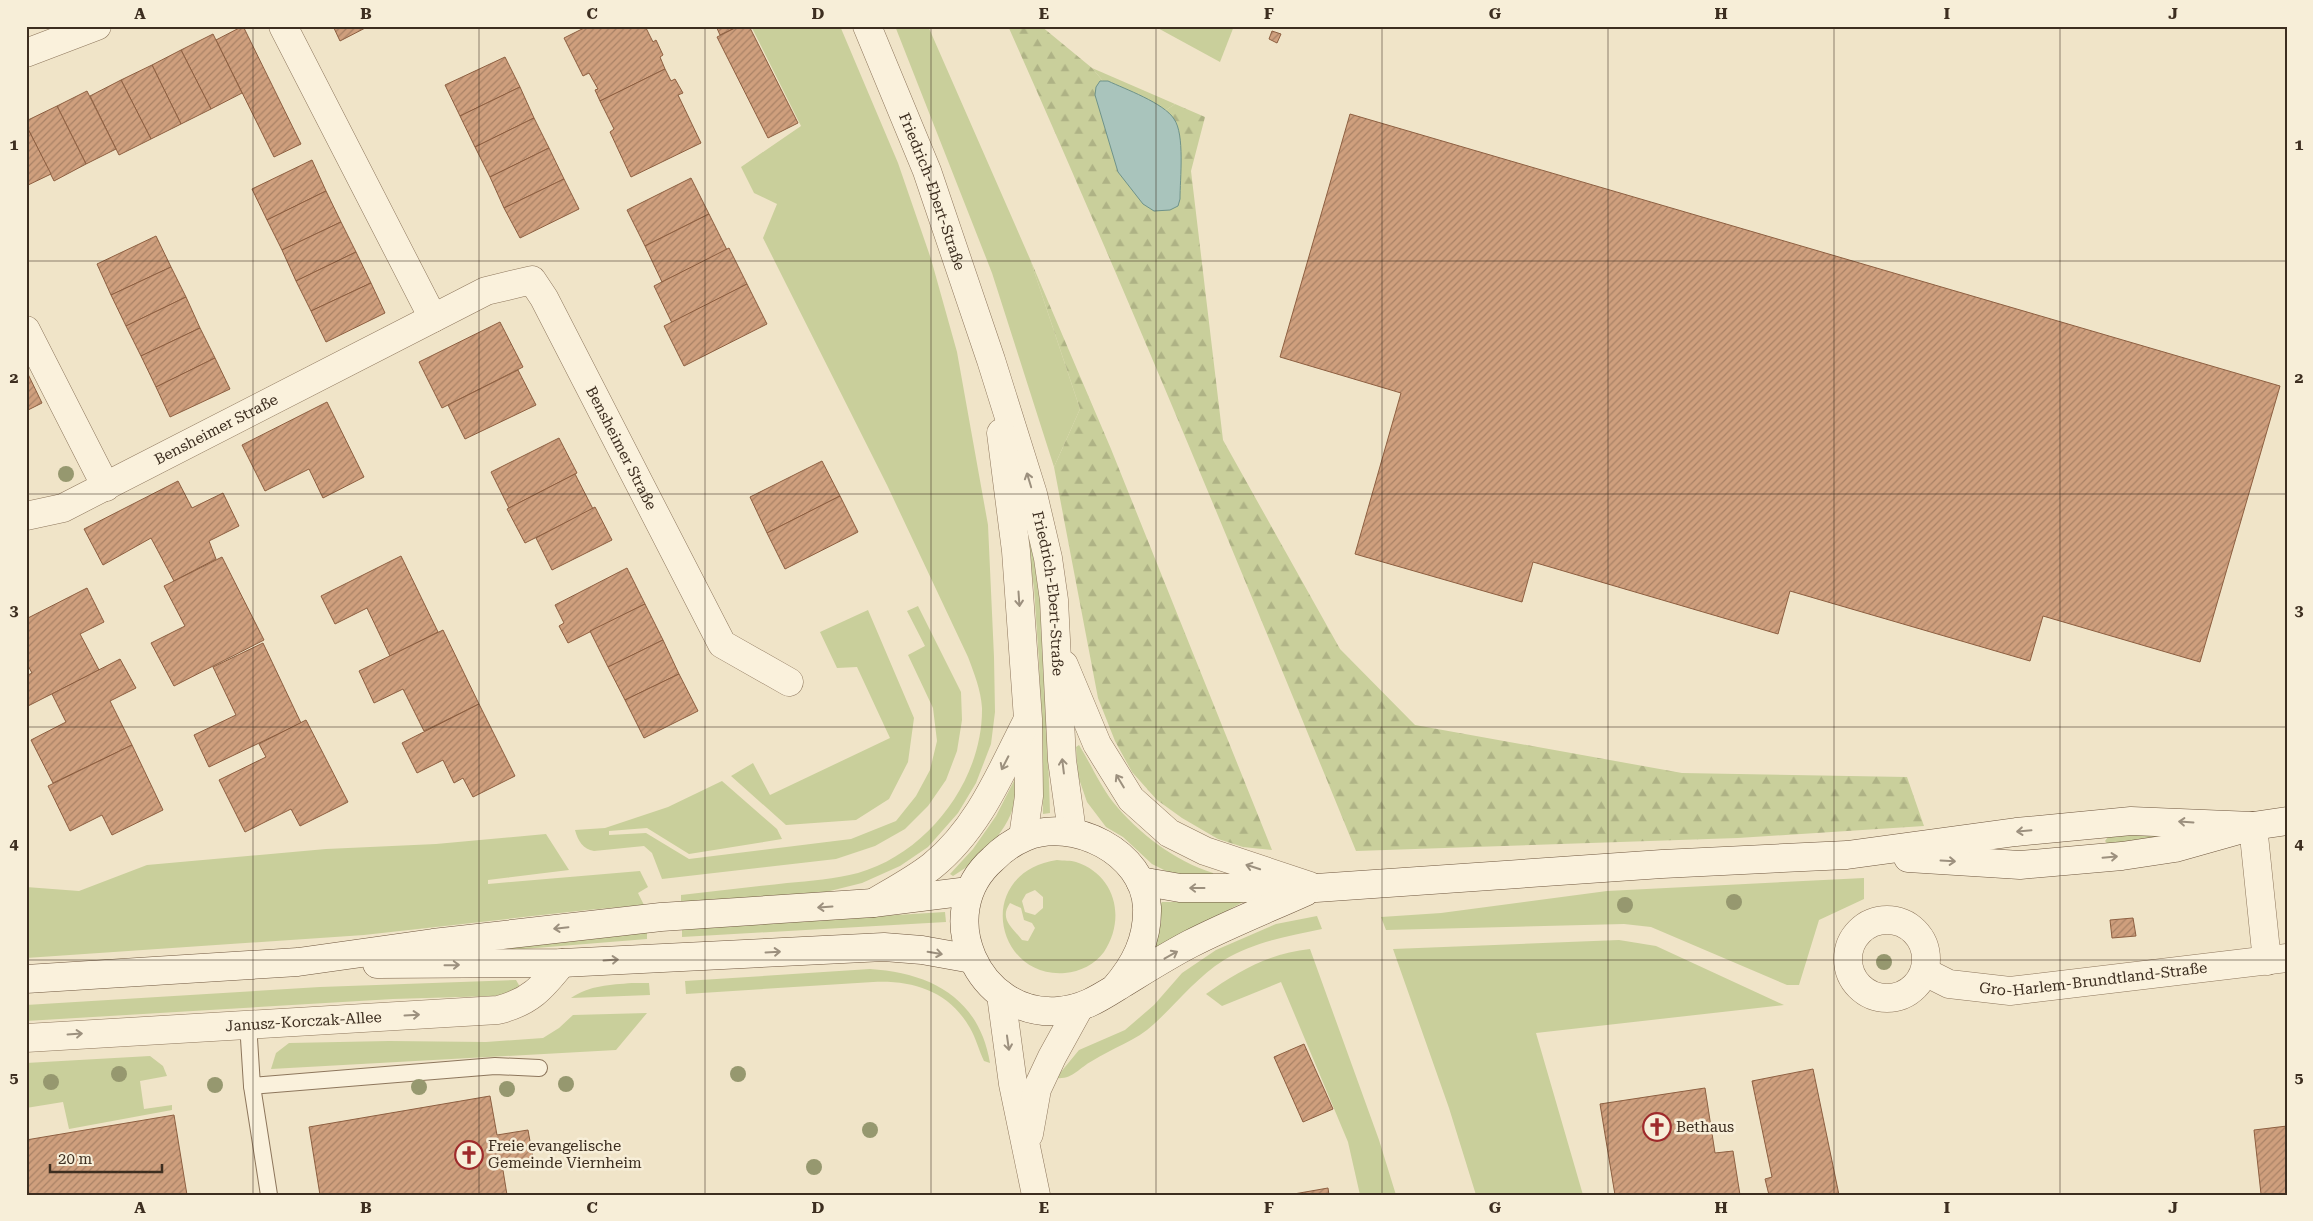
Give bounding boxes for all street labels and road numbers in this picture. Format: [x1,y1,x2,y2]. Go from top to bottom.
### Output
street label: Friedrich-Ebert-Straße [895,110,969,273]
street label: Bensheimer Straße [582,383,660,513]
street label: Bensheimer Straße [151,390,281,469]
street label: Friedrich-Ebert-Straße [1028,509,1067,676]
street label: Gro-Harlem-Brundtland-Straße [1978,959,2208,1000]
street label: Janusz-Korczak-Allee [225,1008,382,1035]

